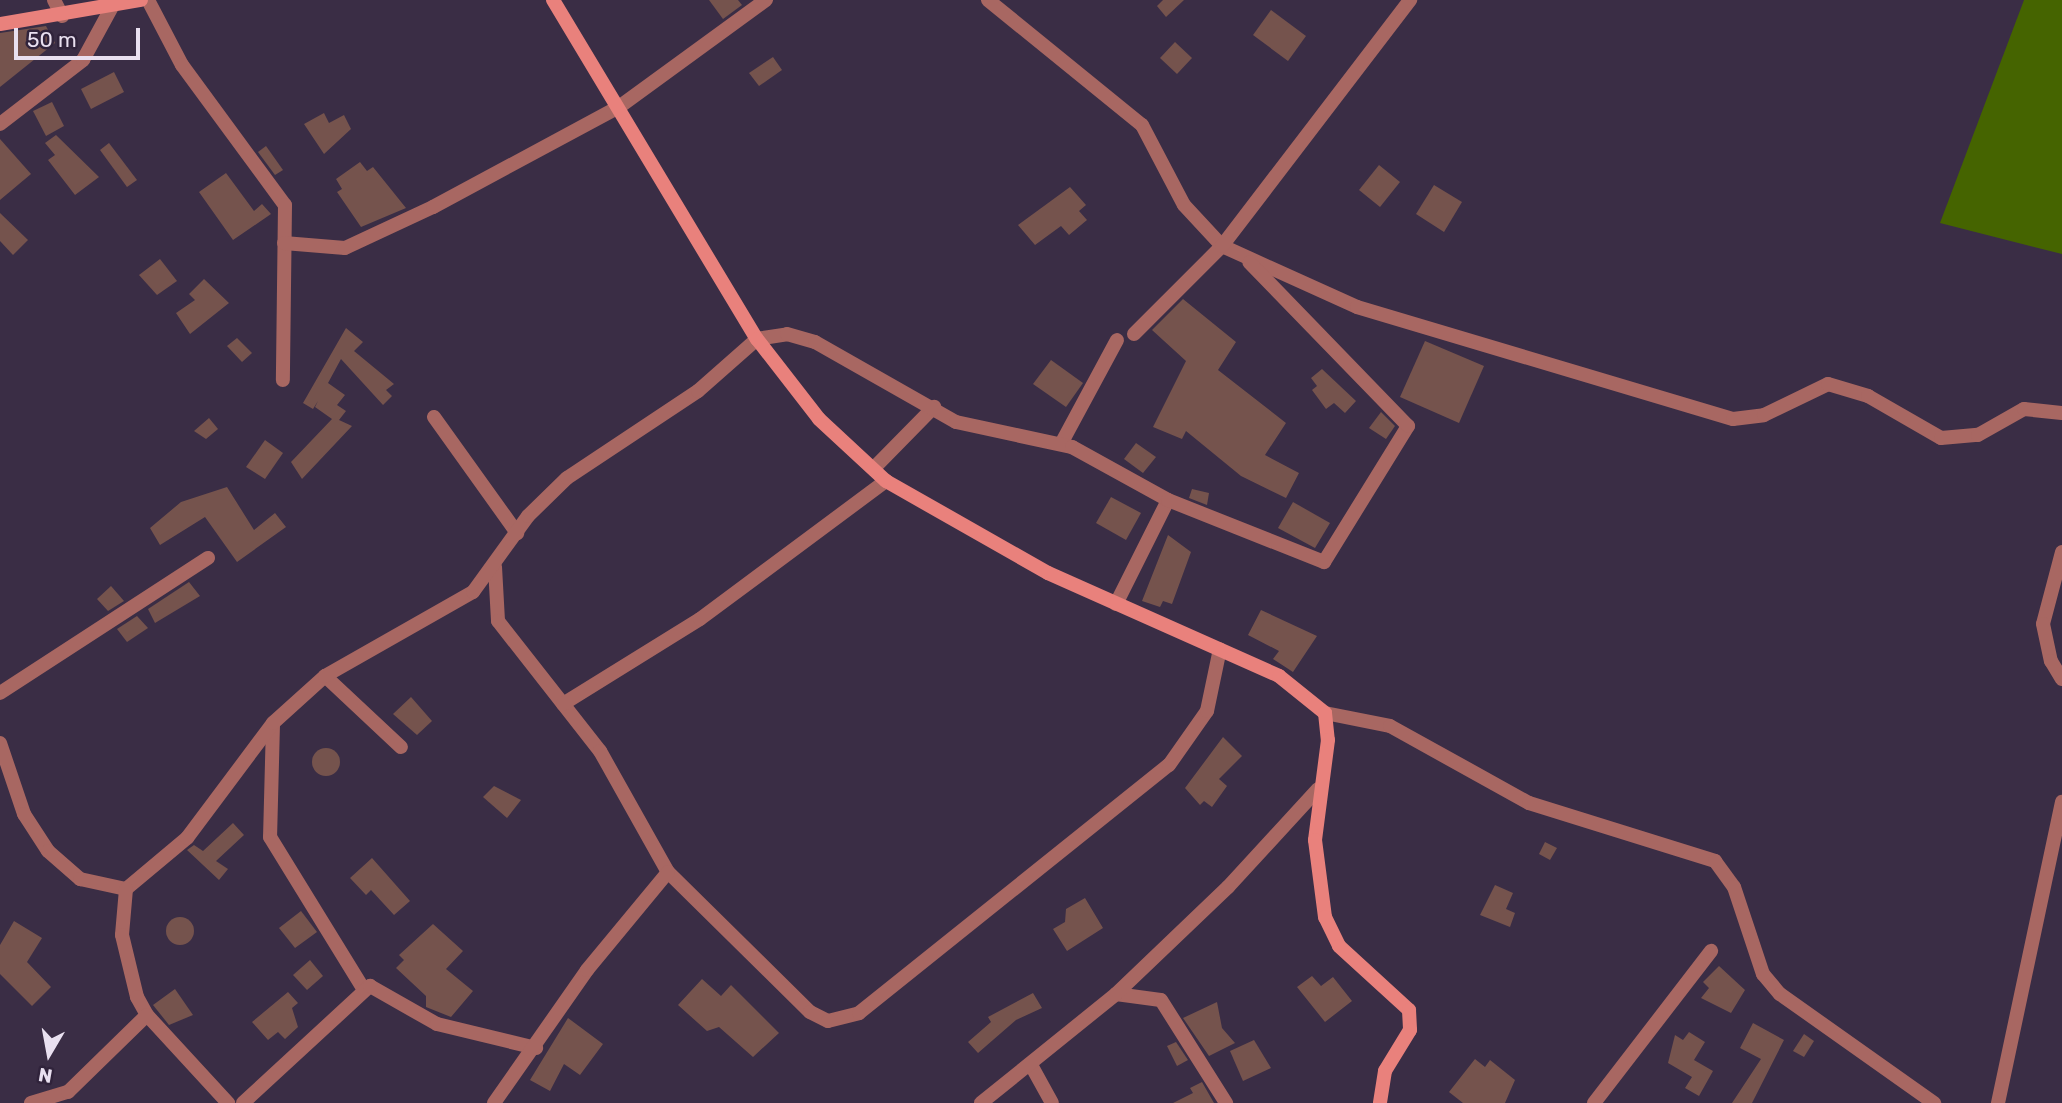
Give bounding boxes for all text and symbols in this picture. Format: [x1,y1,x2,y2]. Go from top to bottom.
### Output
scale bar [18,14,144,58]
text: 50 m [27,27,77,52]
north arrow [14,1019,84,1089]
text: N [37,1063,54,1088]

